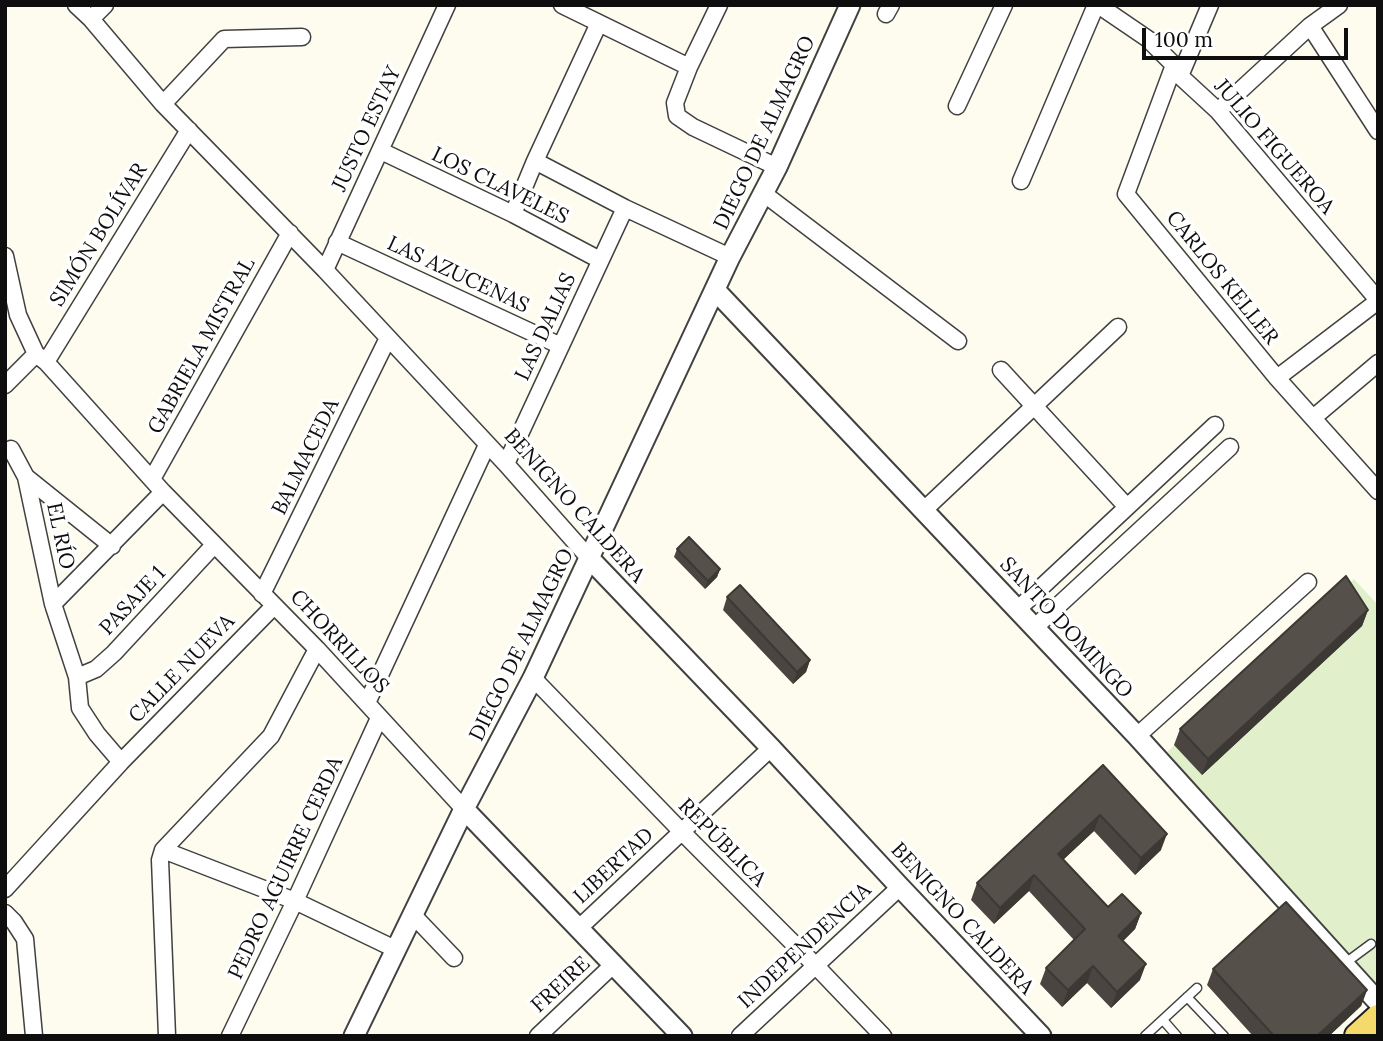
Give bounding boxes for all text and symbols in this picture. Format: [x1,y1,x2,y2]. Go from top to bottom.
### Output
scale bar [1145,14,1352,58]
text: 100 m [1155,26,1213,53]
street label: DIEGO DE ALMAGRO [709,32,821,234]
street label: JUSTO ESTAY [327,63,407,195]
street label: JULIO FIGUEROA [1208,74,1340,220]
street label: LOS CLAVELES [427,142,573,230]
street label: SIMÓN BOLÍVAR [45,159,153,311]
street label: CARLOS KELLER [1160,206,1284,350]
street label: LAS AZUCENAS [383,231,533,319]
street label: GABRIELA MISTRAL [143,253,261,439]
street label: LAS DALIAS [510,269,582,385]
street label: BALMACEDA [267,395,345,519]
street label: BENIGNO CALDERA [498,424,650,588]
street label: EL RÍO [41,500,79,572]
street label: DIEGO DE ALMAGRO [464,545,580,745]
street label: SANTO DOMINGO [994,552,1138,704]
street label: PASAJE 1 [95,561,171,641]
street label: CHORRILLOS [284,585,394,699]
street label: CALLE NUEVA [124,609,240,729]
street label: PEDRO AGUIRRE CERDA [223,753,349,983]
street label: REPÚBLICA [673,794,771,892]
street label: LIBERTAD [569,823,659,909]
street label: BENIGNO CALDERA [885,838,1039,1000]
street label: INDEPENDENCIA [733,878,877,1014]
street label: FREIRE [526,952,596,1018]

